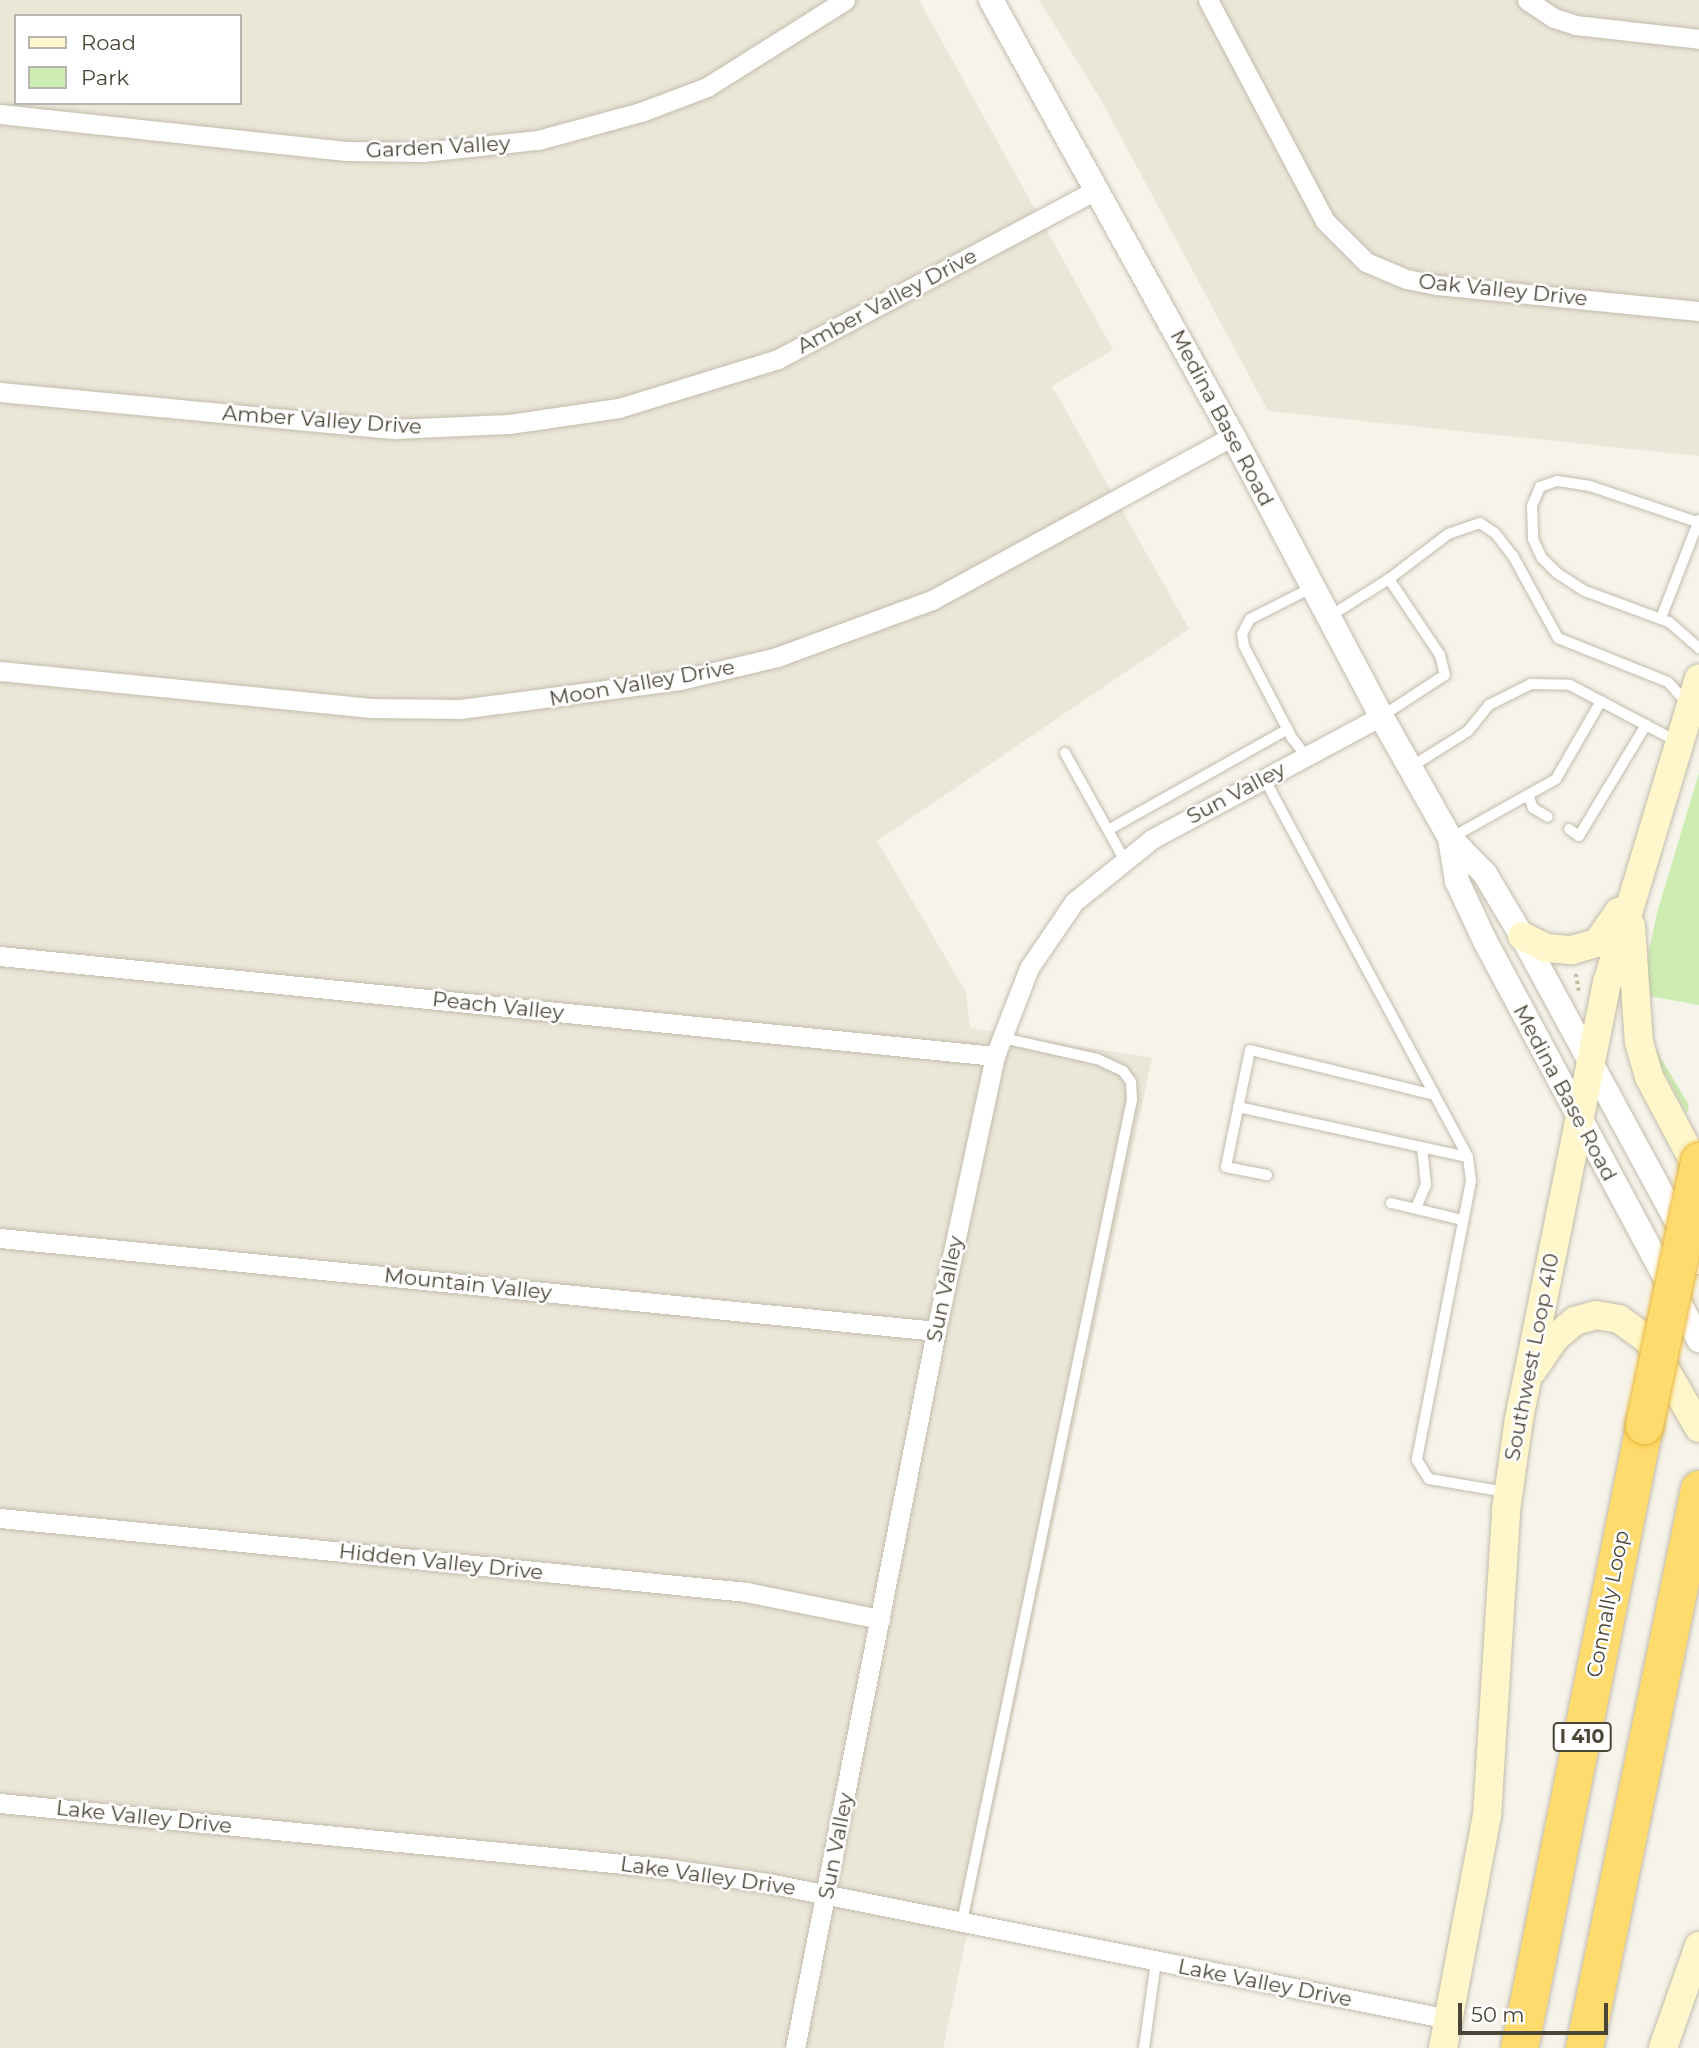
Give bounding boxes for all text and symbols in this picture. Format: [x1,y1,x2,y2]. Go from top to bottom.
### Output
legend [14,14,242,105]
text: Road [81,30,136,55]
text: Park [81,65,129,90]
street label: Garden Valley [365,131,511,163]
street label: Amber Valley Drive [793,243,981,359]
street label: Oak Valley Drive [1417,269,1589,311]
street label: Medina Base Road [1165,325,1279,511]
street label: Amber Valley Drive [221,400,423,440]
street label: Moon Valley Drive [547,654,737,712]
street label: Sun Valley [1182,757,1290,829]
street label: Peach Valley [431,987,565,1025]
street label: Medina Base Road [1508,1000,1622,1186]
street label: Sun Valley [921,1234,969,1344]
street label: Southwest Loop 410 [1500,1251,1564,1463]
street label: Mountain Valley [383,1263,553,1305]
street label: Connally Loop [1581,1528,1635,1680]
street label: Hidden Valley Drive [338,1539,544,1585]
road number: I 410 [1552,1722,1612,1752]
street label: Sun Valley [813,1791,859,1901]
street label: Lake Valley Drive [55,1795,233,1839]
street label: Lake Valley Drive [619,1851,797,1901]
street label: Lake Valley Drive [1176,1954,1354,2012]
scale bar [1461,1988,1612,2032]
text: 50 m [1471,2002,1525,2027]

